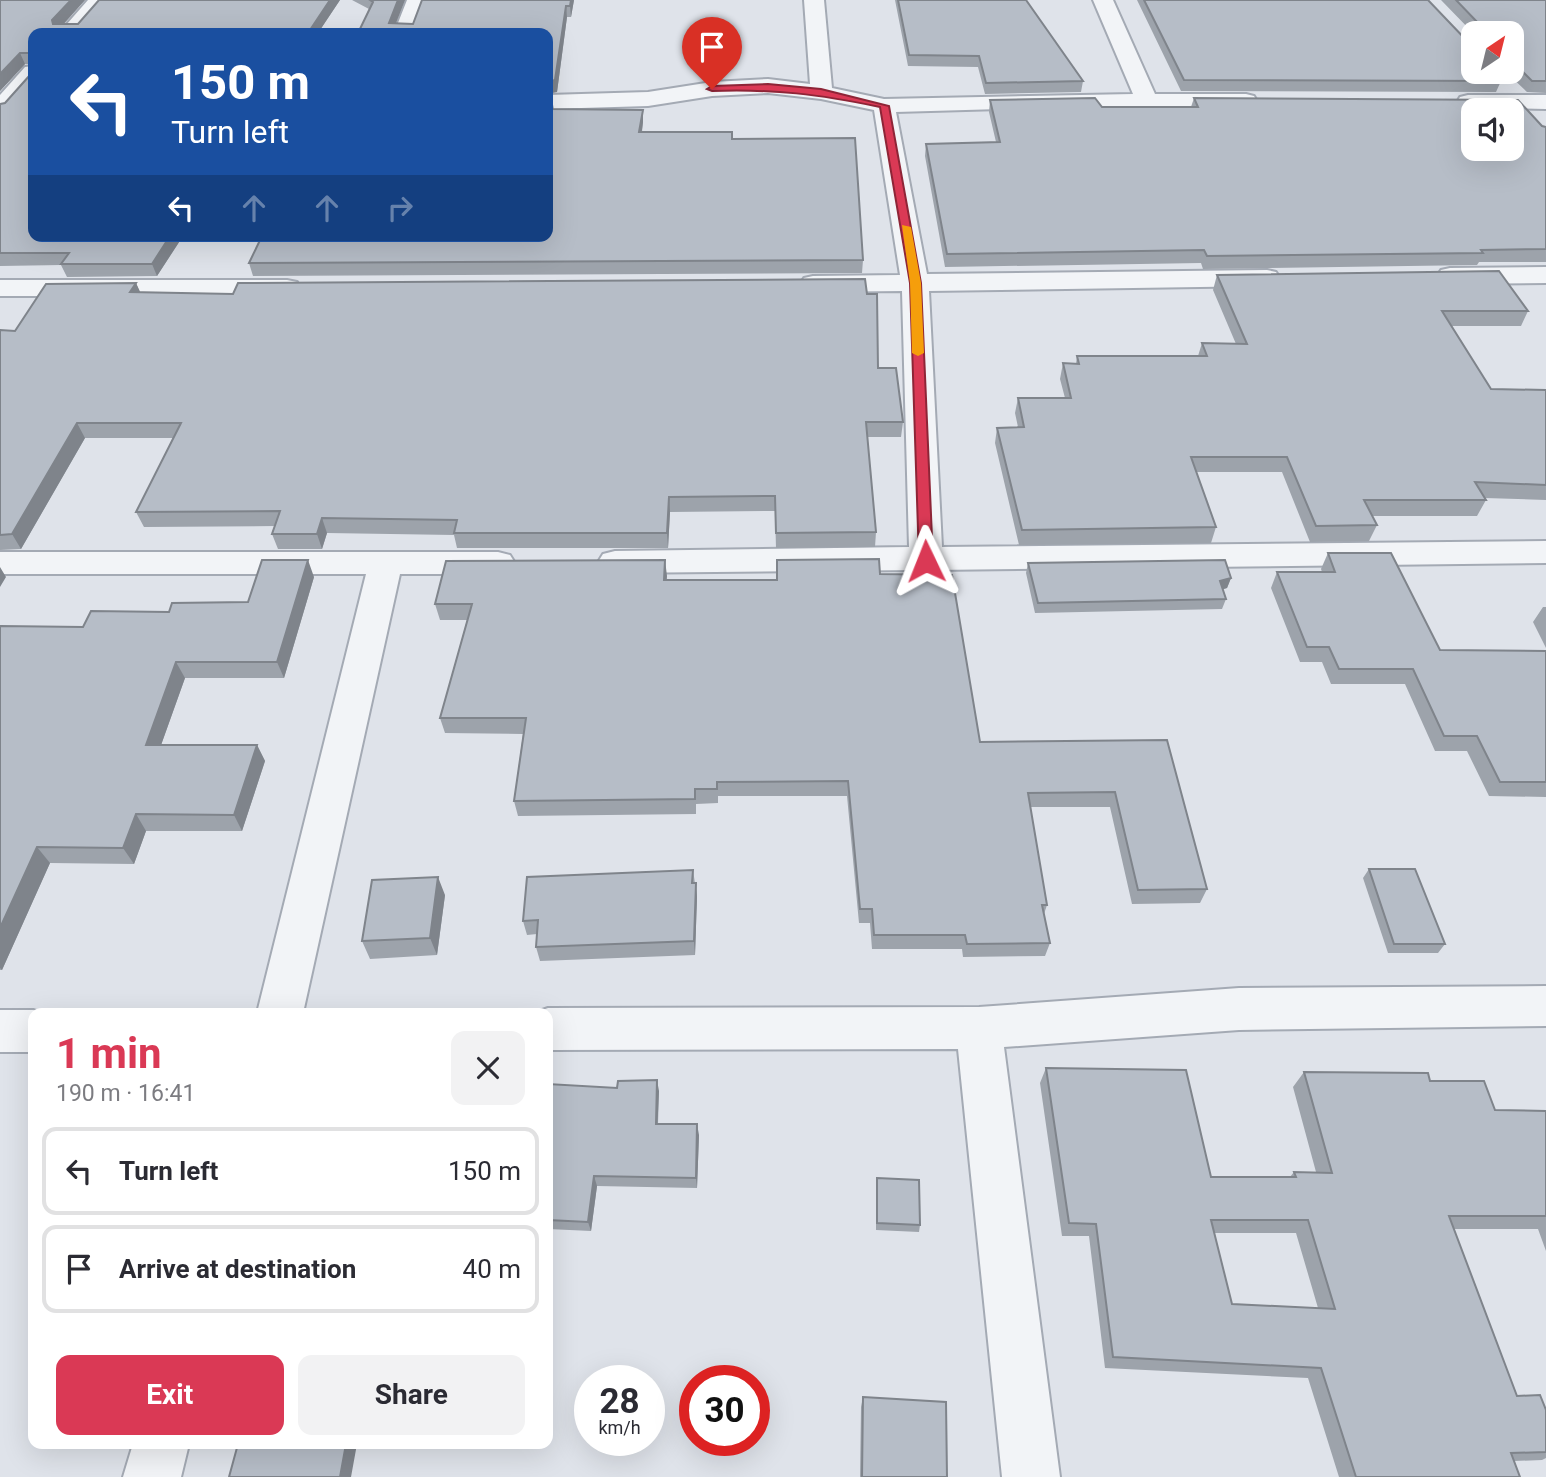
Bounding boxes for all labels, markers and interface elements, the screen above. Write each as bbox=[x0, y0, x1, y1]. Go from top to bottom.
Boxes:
pin bbox=[682, 17, 742, 89]
north arrow bbox=[1461, 21, 1524, 84]
map controls bbox=[1461, 21, 1524, 161]
icon: arrive bbox=[693, 28, 731, 66]
text: 150 m bbox=[171, 54, 310, 111]
icon: left bbox=[56, 56, 147, 147]
button: sound bbox=[1461, 98, 1524, 161]
text: Turn left bbox=[171, 113, 289, 151]
icon: left bbox=[162, 189, 200, 227]
icon: ahead bbox=[235, 189, 273, 227]
icon: ahead bbox=[308, 189, 346, 227]
icon: right bbox=[381, 189, 419, 227]
position arrow bbox=[889, 524, 963, 598]
text: 1 min bbox=[56, 1029, 162, 1078]
button: close bbox=[451, 1031, 525, 1105]
text: 190 m · 16:41 bbox=[56, 1080, 195, 1107]
icon: left bbox=[60, 1152, 98, 1190]
text: Turn left bbox=[119, 1156, 218, 1186]
text: 150 m bbox=[448, 1156, 521, 1186]
icon: arrive bbox=[60, 1250, 98, 1288]
text: Arrive at destination bbox=[119, 1254, 356, 1284]
text: 40 m bbox=[463, 1254, 521, 1284]
button: Exit bbox=[56, 1355, 284, 1435]
button: Share bbox=[298, 1355, 525, 1435]
speed limit sign: 30 bbox=[679, 1365, 770, 1456]
text: 28 bbox=[599, 1381, 640, 1422]
text: km/h bbox=[598, 1417, 641, 1438]

